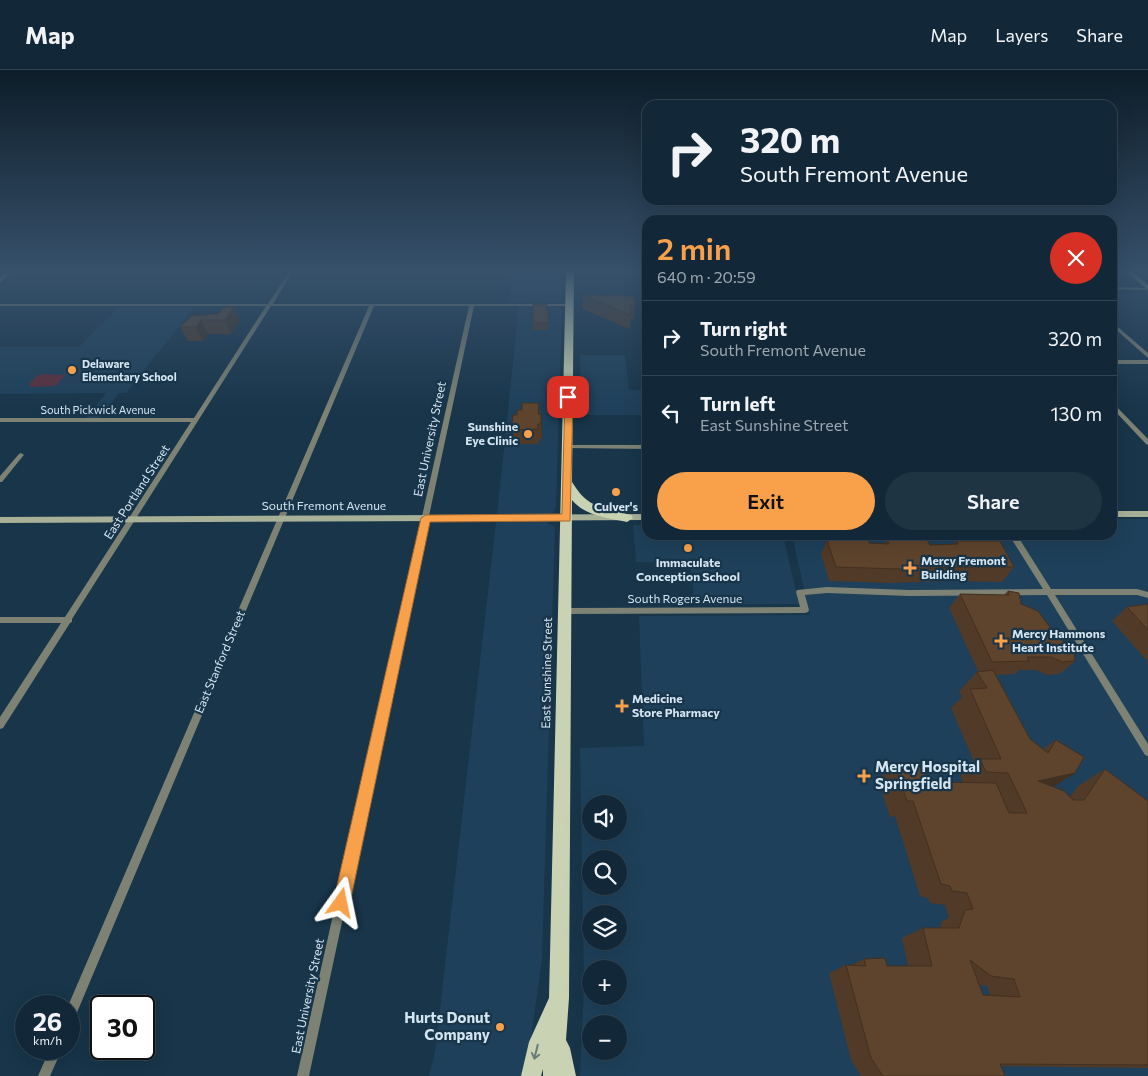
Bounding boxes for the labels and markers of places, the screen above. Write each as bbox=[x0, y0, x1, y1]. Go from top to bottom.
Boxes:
place label: Delaware Elementary School bbox=[82, 357, 177, 383]
marker: Delaware Elementary School bbox=[66, 364, 78, 376]
pin bbox=[547, 376, 589, 418]
place label: Sunshine Eye Clinic bbox=[465, 419, 518, 447]
marker: Sunshine Eye Clinic bbox=[522, 428, 534, 440]
marker: Culver's bbox=[610, 486, 622, 498]
place label: Culver's bbox=[594, 499, 638, 513]
marker: Immaculate Conception School bbox=[682, 542, 694, 554]
place label: Mercy Fremont Building bbox=[921, 553, 1006, 581]
place label: Immaculate Conception School bbox=[636, 555, 740, 583]
marker: Mercy Fremont Building bbox=[903, 561, 917, 575]
place label: Mercy Hammons Heart Institute bbox=[1012, 626, 1106, 654]
marker: Mercy Hammons Heart Institute bbox=[994, 634, 1008, 648]
place label: Medicine Store Pharmacy bbox=[632, 691, 720, 719]
marker: Medicine Store Pharmacy bbox=[616, 700, 628, 712]
place label: Mercy Hospital Springfield bbox=[875, 757, 980, 792]
marker: Mercy Hospital Springfield bbox=[857, 769, 871, 783]
place label: Hurts Donut Company bbox=[404, 1008, 491, 1043]
marker: Hurts Donut Company bbox=[494, 1021, 506, 1033]

